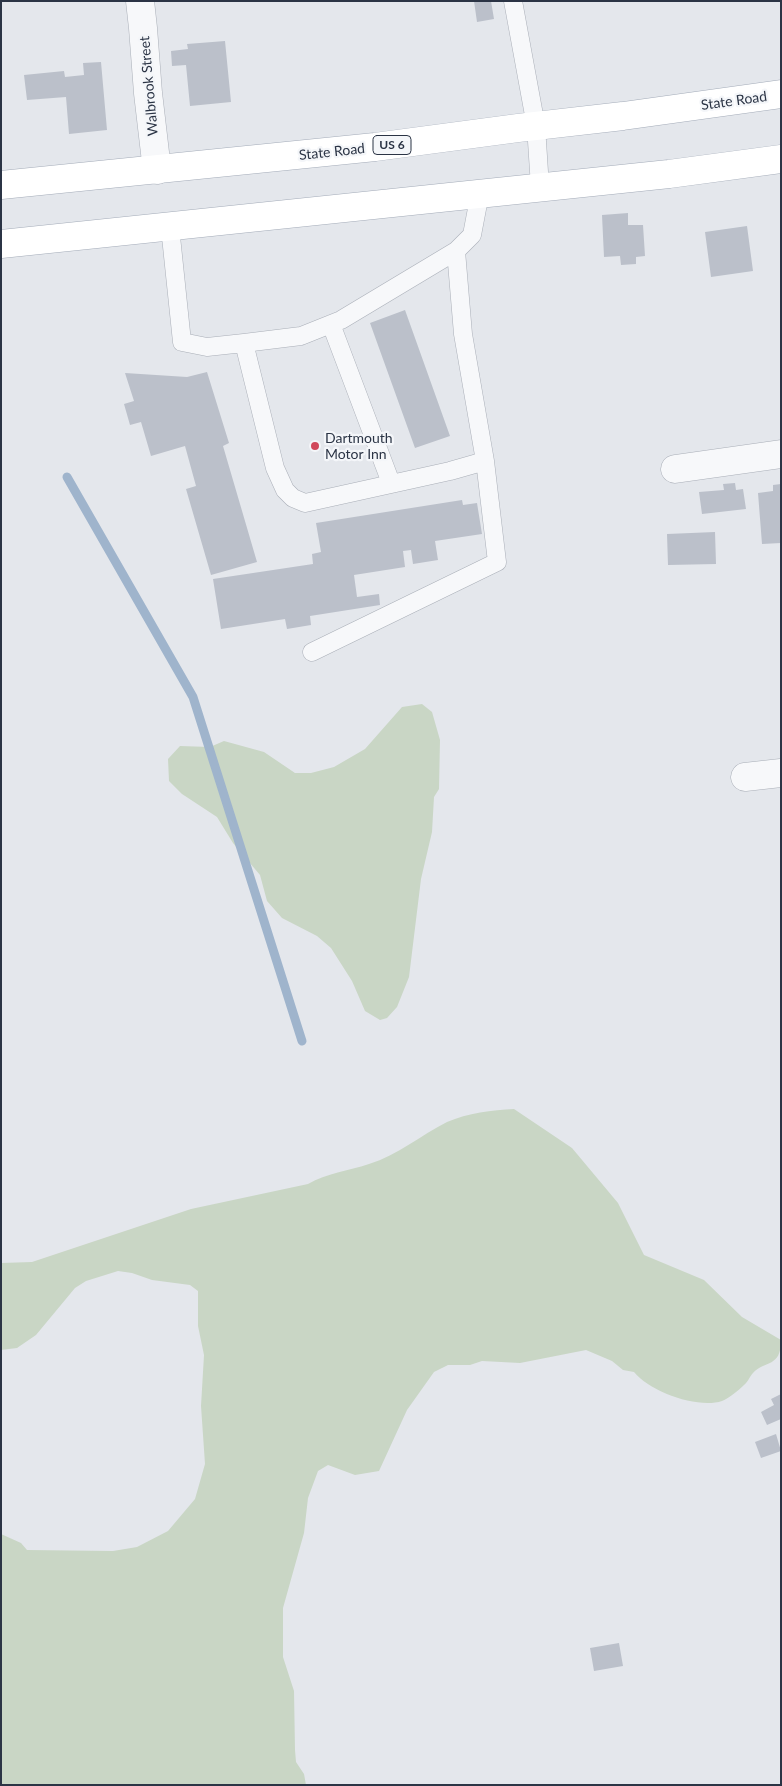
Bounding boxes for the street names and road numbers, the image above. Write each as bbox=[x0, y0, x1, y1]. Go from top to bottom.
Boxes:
street label: Walbrook Street bbox=[136, 35, 162, 137]
street label: State Road bbox=[700, 88, 768, 114]
road number: US 6 bbox=[373, 136, 411, 154]
street label: State Road bbox=[298, 140, 366, 164]

